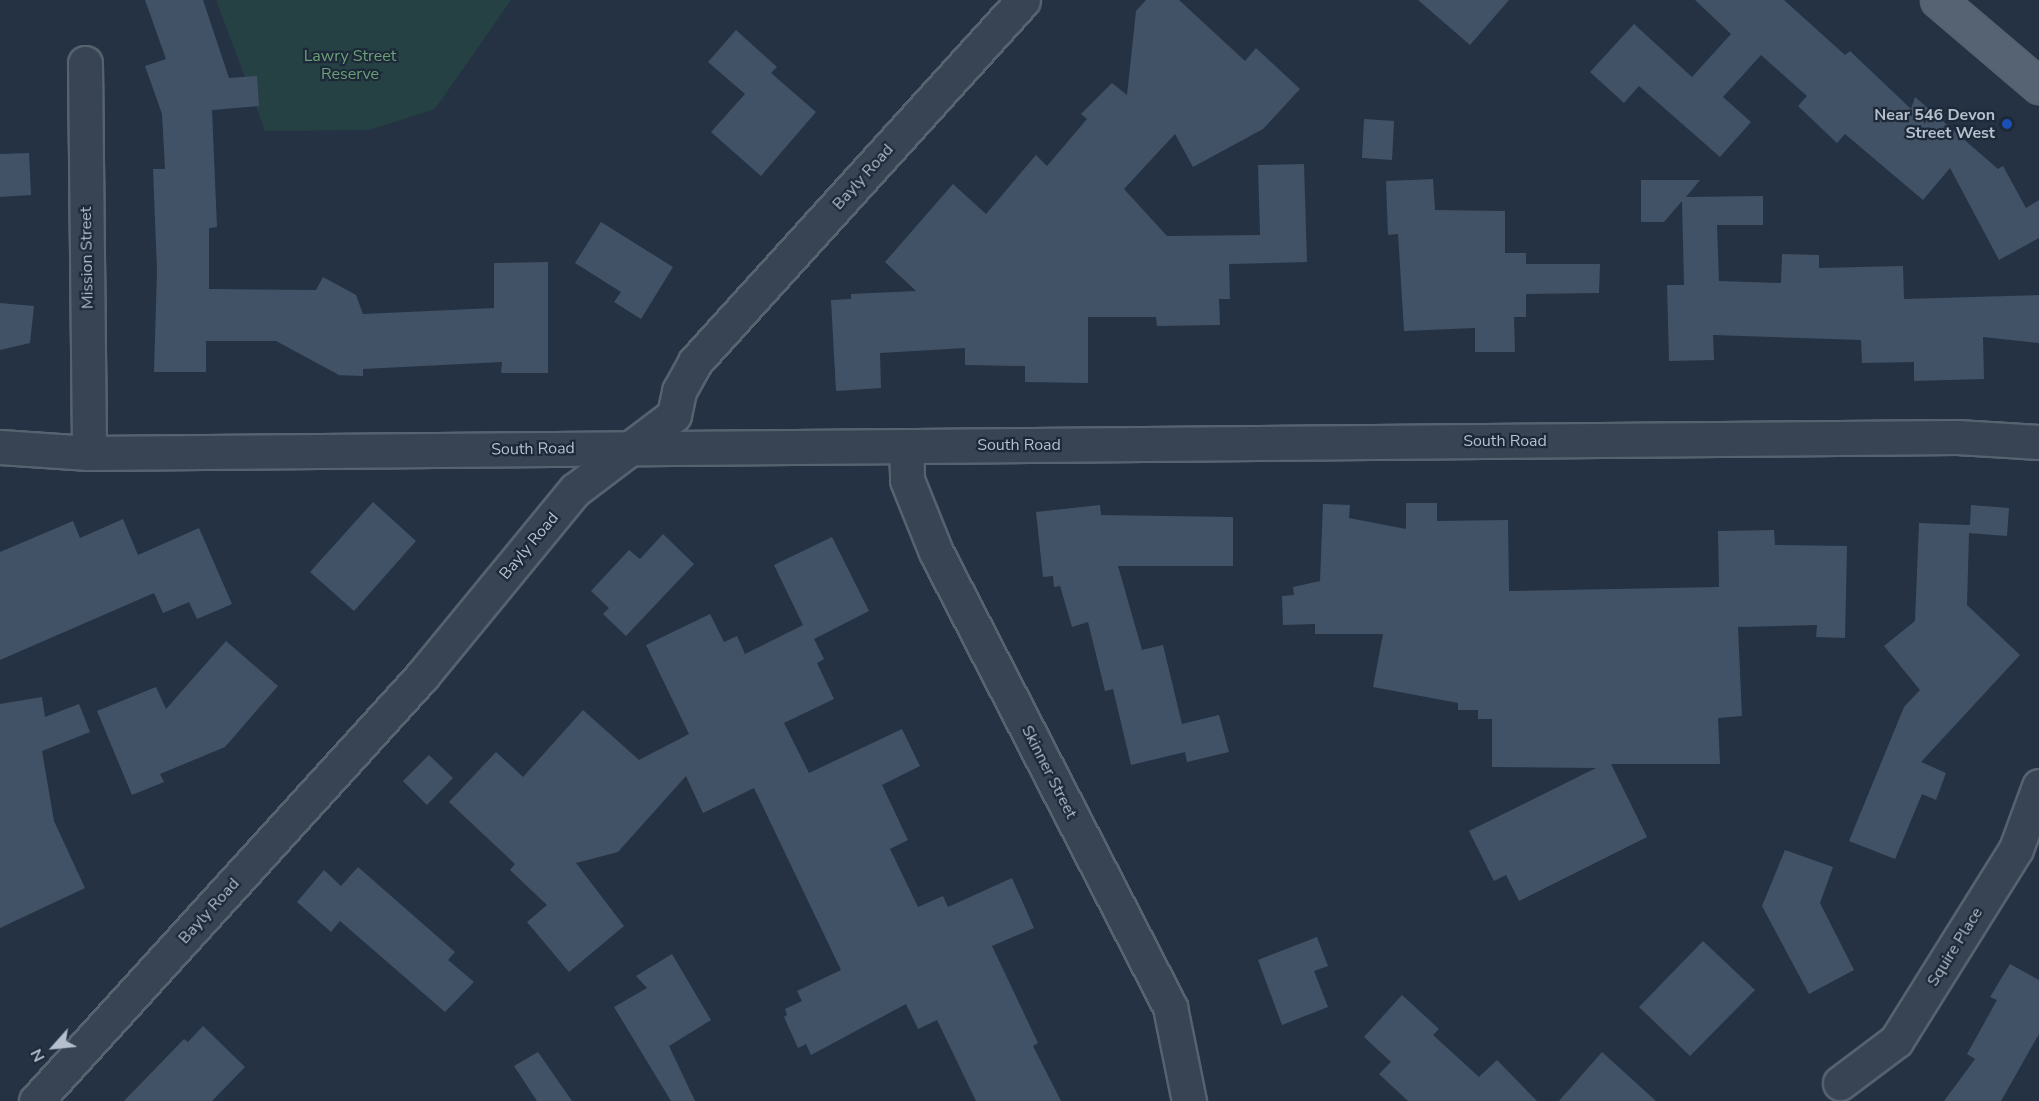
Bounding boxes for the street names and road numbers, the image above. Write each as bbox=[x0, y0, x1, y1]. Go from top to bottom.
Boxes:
street label: Bayly Road bbox=[829, 140, 897, 214]
street label: Mission Street bbox=[77, 207, 97, 309]
street label: South Road bbox=[1463, 431, 1547, 451]
street label: South Road bbox=[977, 435, 1061, 455]
street label: South Road bbox=[491, 439, 575, 459]
street label: Bayly Road bbox=[495, 509, 563, 583]
street label: Skinner Street bbox=[1017, 722, 1081, 822]
street label: Bayly Road bbox=[175, 874, 243, 948]
street label: Squire Place bbox=[1923, 904, 1987, 990]

